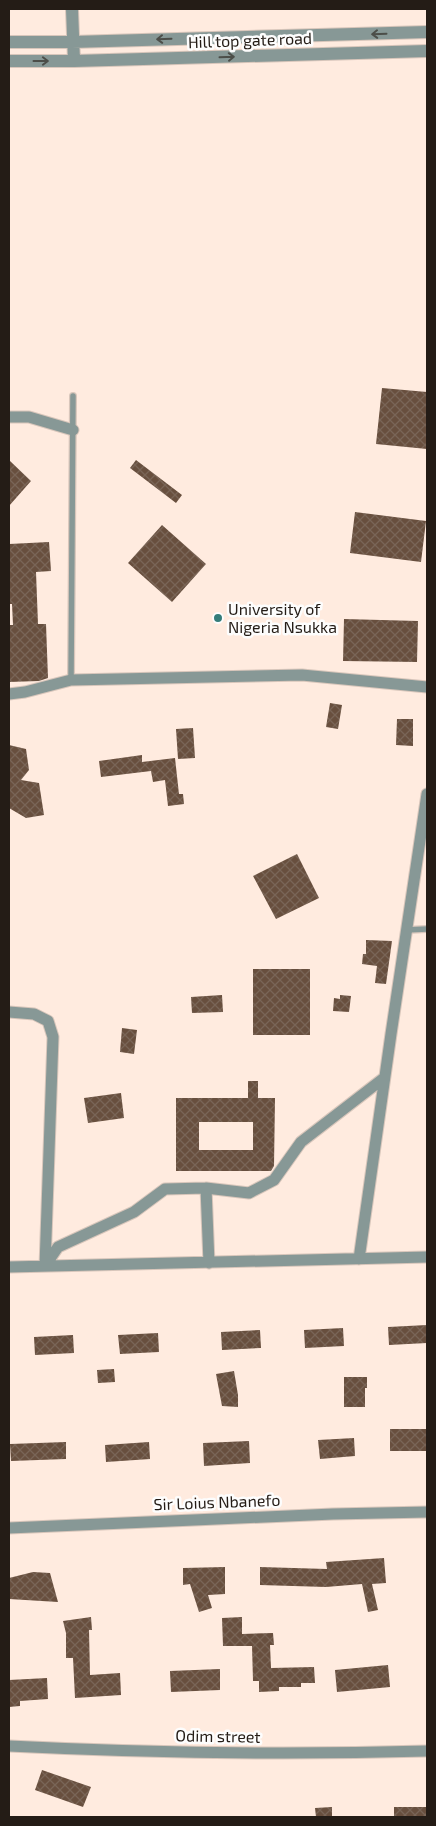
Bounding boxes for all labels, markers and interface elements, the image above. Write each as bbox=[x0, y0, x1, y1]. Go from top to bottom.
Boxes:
street label: Hill top gate road bbox=[188, 28, 312, 51]
one-way arrow bbox=[371, 29, 387, 38]
one-way arrow bbox=[156, 35, 172, 44]
one-way arrow bbox=[219, 52, 235, 62]
one-way arrow bbox=[33, 56, 49, 66]
place label: University of Nigeria Nsukka bbox=[228, 599, 337, 636]
marker: University of Nigeria Nsukka bbox=[212, 612, 224, 624]
street label: Sir Loius Nbanefo bbox=[153, 1490, 281, 1513]
street label: Odim street bbox=[175, 1725, 261, 1746]

